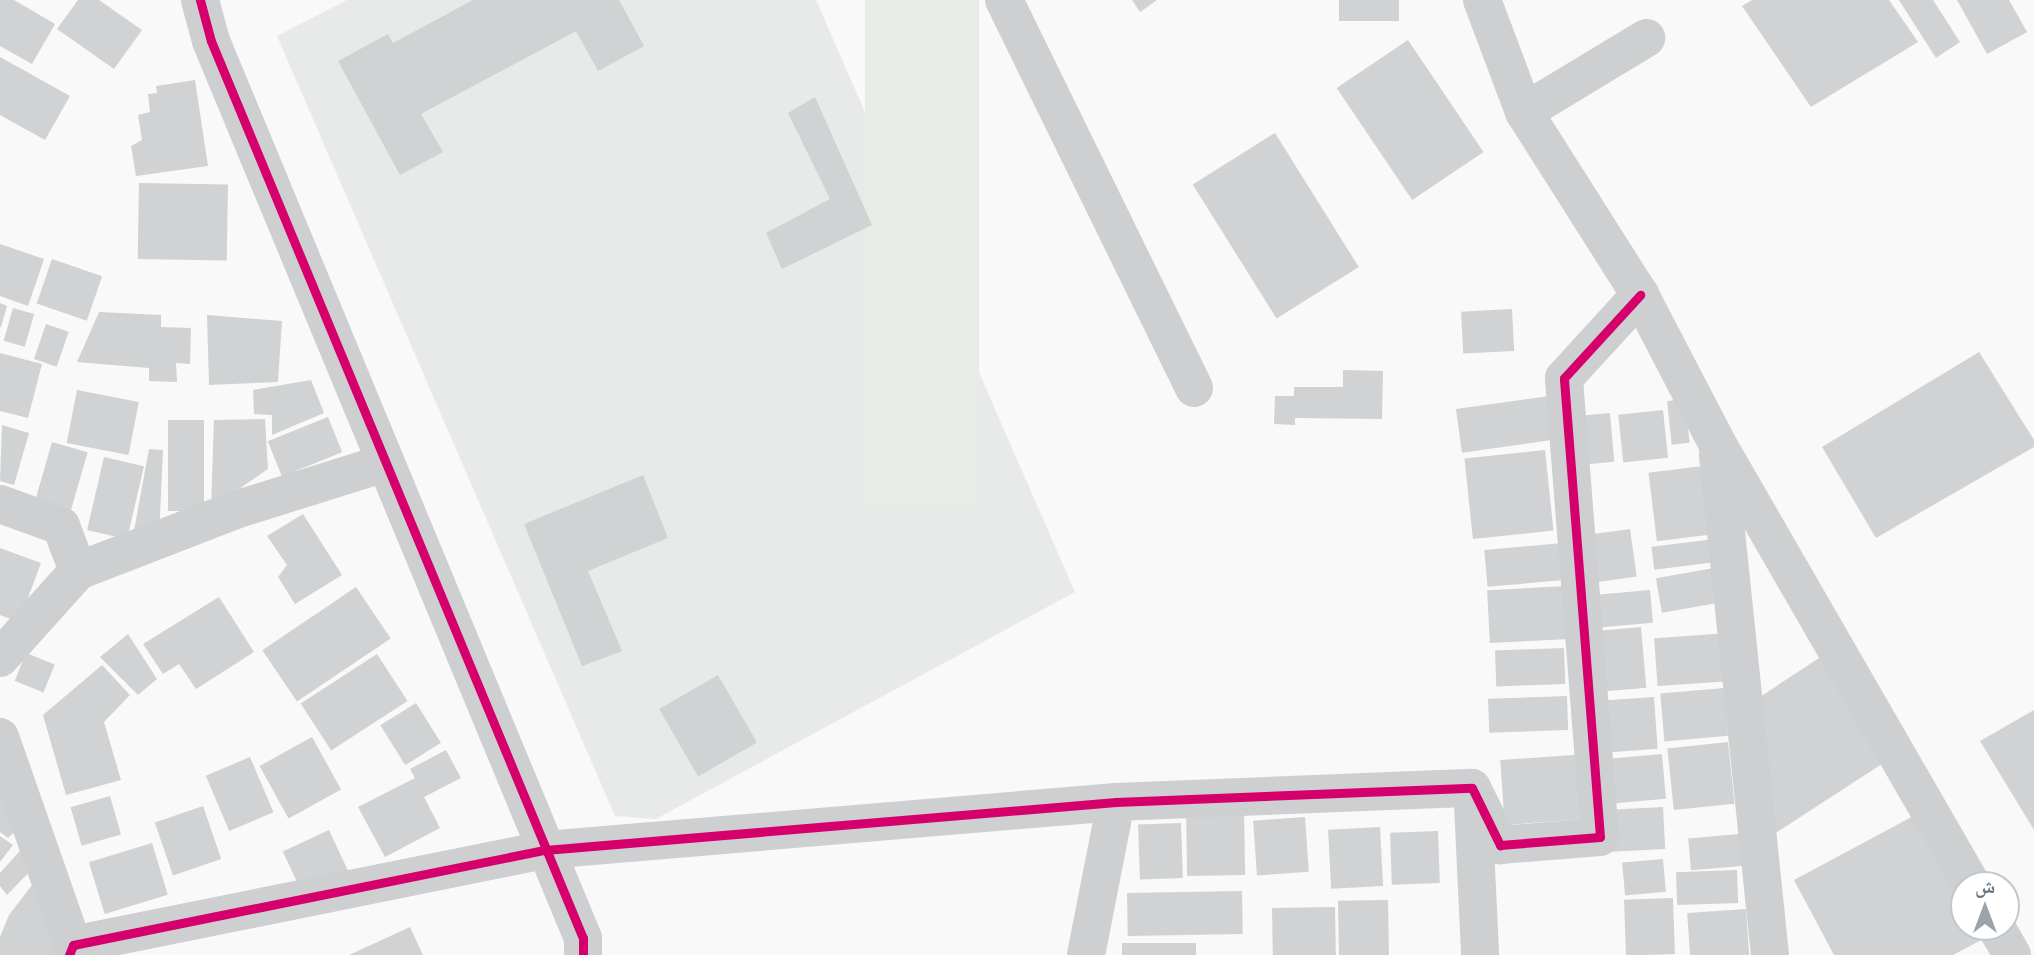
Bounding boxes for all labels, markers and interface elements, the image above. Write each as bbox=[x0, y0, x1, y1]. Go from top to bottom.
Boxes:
north arrow bbox=[1950, 871, 2020, 941]
text: ش bbox=[1975, 875, 1995, 899]

